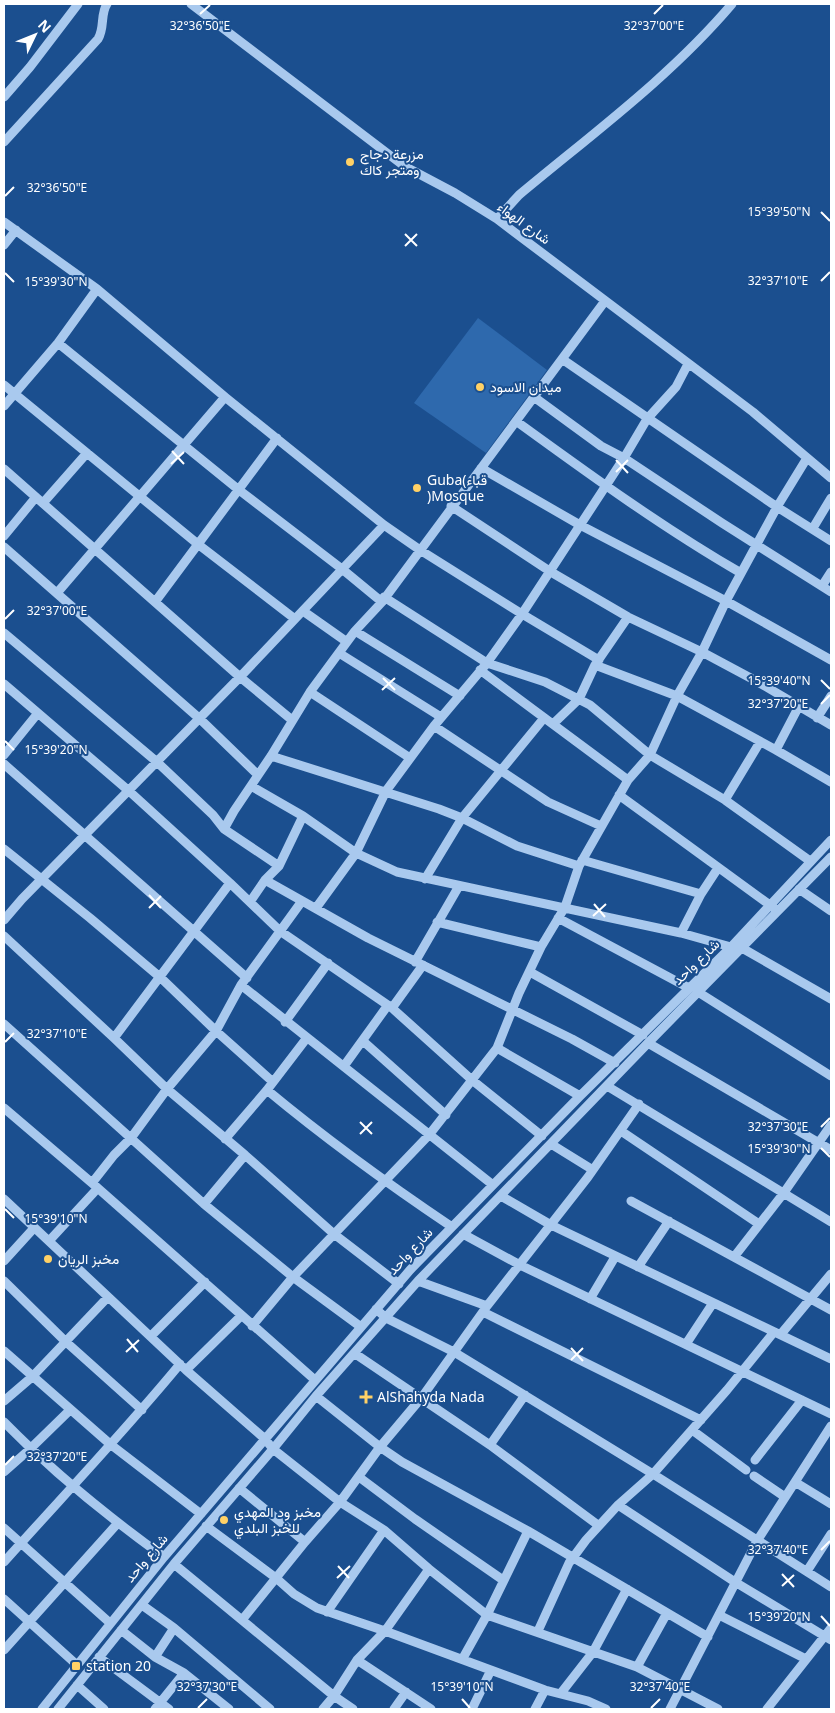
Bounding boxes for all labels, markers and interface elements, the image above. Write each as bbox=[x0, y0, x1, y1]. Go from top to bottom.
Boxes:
north arrow bbox=[10, 10, 60, 60]
text: N bbox=[34, 15, 56, 36]
text: 32°36'50"E bbox=[170, 17, 230, 34]
text: 32°37'00"E bbox=[624, 17, 684, 34]
place label: مزرعة دجاج ومتجر كاك bbox=[360, 144, 424, 179]
marker: مزرعة دجاج ومتجر كاك bbox=[344, 156, 356, 168]
text: 32°36'50"E bbox=[27, 179, 87, 196]
street label: شارع الهواء bbox=[493, 197, 555, 250]
text: 15°39'50"N bbox=[747, 203, 811, 220]
text: 32°37'10"E bbox=[748, 272, 808, 289]
text: 15°39'30"N bbox=[24, 273, 88, 290]
place label: ميدان الاسود bbox=[490, 377, 562, 396]
marker: ميدان الاسود bbox=[474, 381, 486, 393]
place label: Guba(قباء )Mosque bbox=[427, 470, 487, 505]
marker: Guba(قباء )Mosque bbox=[411, 482, 423, 494]
text: 32°37'00"E bbox=[27, 602, 87, 619]
text: 15°39'40"N bbox=[747, 672, 811, 689]
text: 32°37'20"E bbox=[748, 695, 808, 712]
text: 15°39'20"N bbox=[24, 741, 88, 758]
street label: شارع واحد bbox=[668, 935, 725, 990]
text: 32°37'10"E bbox=[27, 1025, 87, 1042]
text: 32°37'30"E bbox=[748, 1118, 808, 1135]
text: 15°39'30"N bbox=[747, 1140, 811, 1157]
text: 15°39'10"N bbox=[24, 1210, 88, 1227]
street label: شارع واحد bbox=[383, 1223, 438, 1280]
place label: مخبز الريان bbox=[58, 1249, 119, 1268]
marker: مخبز الريان bbox=[42, 1253, 54, 1265]
place label: AlShahyda Nada bbox=[377, 1387, 485, 1406]
marker: AlShahyda Nada bbox=[359, 1390, 373, 1404]
text: 32°37'20"E bbox=[27, 1448, 87, 1465]
place label: مخبز ود المهدي للخبز البلدي bbox=[234, 1502, 321, 1540]
marker: مخبز ود المهدي للخبز البلدي bbox=[218, 1514, 230, 1526]
street label: شارع واحد bbox=[120, 1529, 173, 1587]
text: 32°37'40"E bbox=[748, 1541, 808, 1558]
text: 15°39'20"N bbox=[747, 1608, 811, 1625]
place label: station 20 bbox=[86, 1656, 151, 1675]
marker: station 20 bbox=[70, 1660, 82, 1672]
text: 32°37'30"E bbox=[177, 1678, 237, 1695]
text: 15°39'10"N bbox=[430, 1678, 494, 1695]
text: 32°37'40"E bbox=[630, 1678, 690, 1695]

